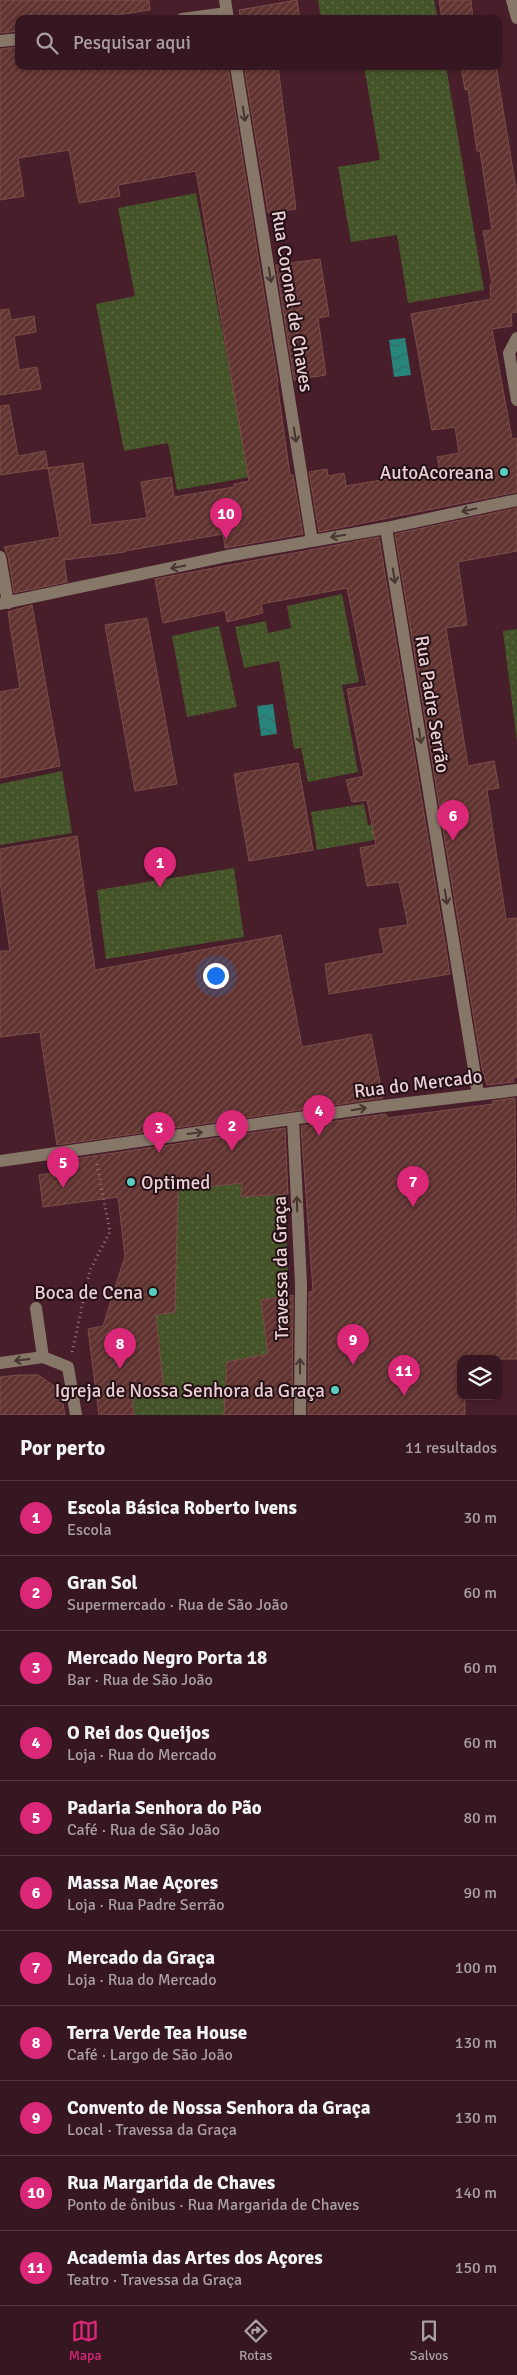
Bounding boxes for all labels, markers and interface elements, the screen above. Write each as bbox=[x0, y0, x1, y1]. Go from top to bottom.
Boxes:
search box bbox=[15, 15, 502, 70]
icon: search bbox=[33, 29, 61, 57]
text: Pesquisar aqui bbox=[73, 31, 191, 55]
one-way arrow bbox=[239, 106, 249, 122]
street label: Rua Coronel de Chaves bbox=[266, 209, 318, 394]
one-way arrow bbox=[265, 266, 275, 282]
one-way arrow bbox=[291, 427, 301, 443]
place label: AutoAcoreana bbox=[380, 461, 494, 485]
marker: AutoAcoreana bbox=[498, 466, 510, 478]
pin: 10 bbox=[210, 498, 242, 539]
one-way arrow bbox=[462, 506, 478, 515]
one-way arrow bbox=[330, 532, 346, 542]
one-way arrow bbox=[170, 563, 186, 572]
one-way arrow bbox=[389, 568, 399, 584]
street label: Rua Padre Serrão bbox=[409, 634, 455, 775]
one-way arrow bbox=[415, 728, 425, 744]
pin: 6 bbox=[437, 800, 469, 841]
pin: 1 bbox=[144, 847, 176, 888]
one-way arrow bbox=[441, 889, 451, 905]
your location bbox=[203, 963, 229, 989]
street label: Rua do Mercado bbox=[353, 1064, 484, 1104]
pin: 4 bbox=[303, 1095, 335, 1136]
one-way arrow bbox=[351, 1104, 367, 1114]
pin: 2 bbox=[216, 1110, 248, 1151]
pin: 3 bbox=[143, 1112, 175, 1153]
one-way arrow bbox=[187, 1128, 203, 1138]
pin: 5 bbox=[47, 1147, 79, 1188]
pin: 7 bbox=[397, 1166, 429, 1207]
place label: Optimed bbox=[141, 1171, 210, 1195]
marker: Optimed bbox=[125, 1176, 137, 1188]
street label: Travessa da Graça bbox=[268, 1196, 294, 1340]
one-way arrow bbox=[293, 1196, 302, 1212]
place label: Boca de Cena bbox=[34, 1281, 143, 1305]
marker: Boca de Cena bbox=[147, 1286, 159, 1298]
pin: 9 bbox=[337, 1324, 369, 1365]
pin: 8 bbox=[104, 1328, 136, 1369]
one-way arrow bbox=[14, 1355, 30, 1365]
pin: 11 bbox=[388, 1355, 420, 1396]
map controls bbox=[457, 1355, 502, 1400]
button: layers bbox=[457, 1355, 502, 1400]
one-way arrow bbox=[295, 1359, 305, 1375]
place label: Igreja de Nossa Senhora da Graça bbox=[55, 1379, 325, 1403]
marker: Igreja de Nossa Senhora da Graça bbox=[329, 1384, 341, 1396]
text: Por perto bbox=[20, 1435, 105, 1461]
text: 11 resultados bbox=[405, 1438, 497, 1458]
text: Escola Básica Roberto Ivens bbox=[67, 1496, 297, 1520]
text: 1 bbox=[32, 1508, 40, 1528]
text: 30 m bbox=[463, 1508, 497, 1528]
text: Escola bbox=[67, 1520, 112, 1540]
text: Gran Sol bbox=[67, 1571, 138, 1595]
text: 2 bbox=[32, 1583, 40, 1603]
text: 60 m bbox=[463, 1583, 497, 1603]
text: Supermercado · Rua de São João bbox=[67, 1595, 288, 1615]
text: Mercado Negro Porta 18 bbox=[67, 1646, 267, 1670]
text: 3 bbox=[32, 1658, 40, 1678]
text: 60 m bbox=[463, 1658, 497, 1678]
text: Bar · Rua de São João bbox=[67, 1670, 213, 1690]
text: O Rei dos Queijos bbox=[67, 1721, 210, 1745]
text: 4 bbox=[32, 1733, 40, 1753]
text: 60 m bbox=[463, 1733, 497, 1753]
text: Loja · Rua do Mercado bbox=[67, 1745, 217, 1765]
text: Padaria Senhora do Pão bbox=[67, 1796, 262, 1820]
text: 5 bbox=[32, 1808, 40, 1828]
text: 80 m bbox=[463, 1808, 497, 1828]
text: Café · Rua de São João bbox=[67, 1820, 220, 1840]
text: Massa Mae Açores bbox=[67, 1871, 218, 1895]
text: 6 bbox=[32, 1883, 40, 1903]
text: 90 m bbox=[463, 1883, 497, 1903]
text: Loja · Rua Padre Serrão bbox=[67, 1895, 225, 1915]
text: Mercado da Graça bbox=[67, 1946, 215, 1970]
text: 7 bbox=[32, 1958, 40, 1978]
text: 100 m bbox=[455, 1958, 497, 1978]
text: Loja · Rua do Mercado bbox=[67, 1970, 217, 1990]
text: Terra Verde Tea House bbox=[67, 2021, 247, 2045]
text: 8 bbox=[32, 2033, 40, 2053]
text: 130 m bbox=[455, 2033, 497, 2053]
text: Café · Largo de São João bbox=[67, 2045, 233, 2065]
text: Convento de Nossa Senhora da Graça bbox=[67, 2096, 370, 2120]
text: 9 bbox=[32, 2108, 40, 2128]
text: 130 m bbox=[455, 2108, 497, 2128]
text: Local · Travessa da Graça bbox=[67, 2120, 237, 2140]
text: Rua Margarida de Chaves bbox=[67, 2171, 275, 2195]
text: 10 bbox=[27, 2183, 45, 2203]
text: 140 m bbox=[455, 2183, 497, 2203]
text: Ponto de ônibus · Rua Margarida de Chaves bbox=[67, 2195, 359, 2215]
text: Academia das Artes dos Açores bbox=[67, 2246, 323, 2270]
text: 11 bbox=[27, 2258, 45, 2278]
text: 150 m bbox=[455, 2258, 497, 2278]
text: Teatro · Travessa da Graça bbox=[67, 2270, 242, 2290]
tab: Mapa bbox=[69, 2317, 102, 2364]
tab: Rotas bbox=[239, 2317, 272, 2364]
tab: Salvos bbox=[410, 2317, 448, 2364]

